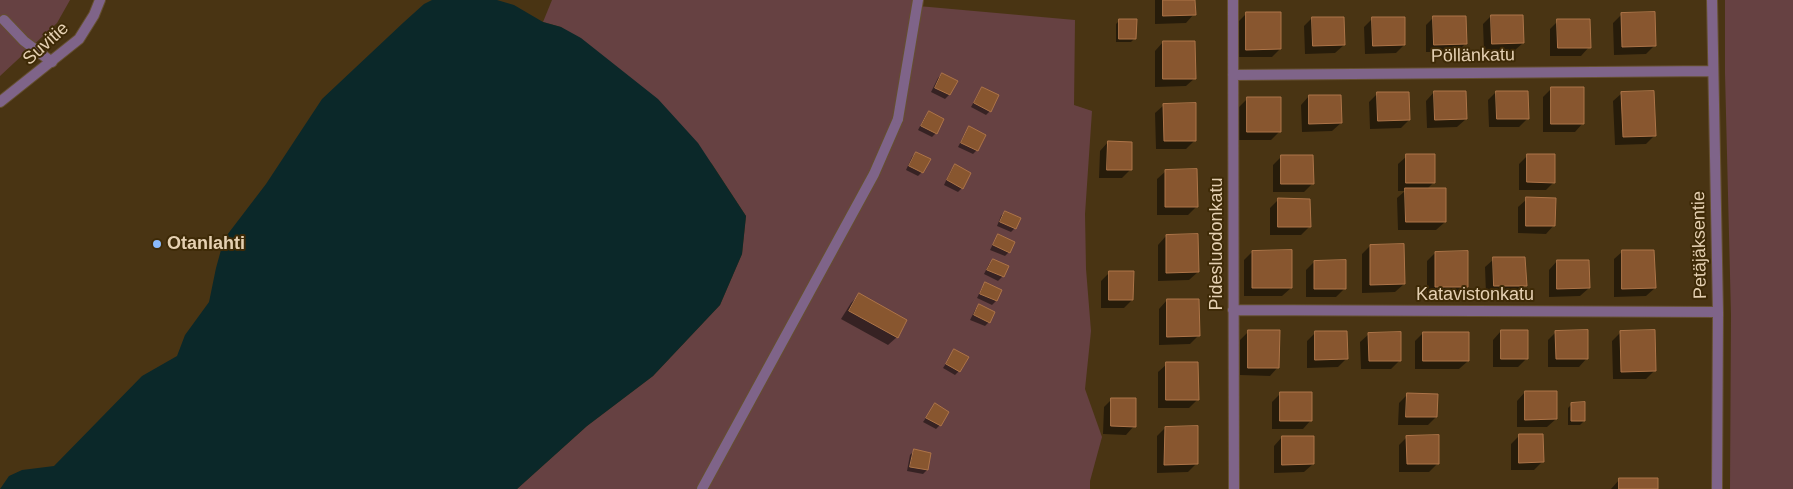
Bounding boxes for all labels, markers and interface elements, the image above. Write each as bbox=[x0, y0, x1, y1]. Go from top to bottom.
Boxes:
street label: Suvitie bbox=[19, 18, 73, 70]
street label: Pöllänkatu bbox=[1431, 44, 1515, 68]
street label: Pidesluodonkatu bbox=[1206, 177, 1228, 311]
street label: Petäjäksentie bbox=[1688, 191, 1712, 299]
place label: Otanlahti bbox=[167, 233, 245, 255]
marker: Otanlahti bbox=[151, 238, 163, 250]
street label: Katavistonkatu bbox=[1416, 284, 1534, 306]

